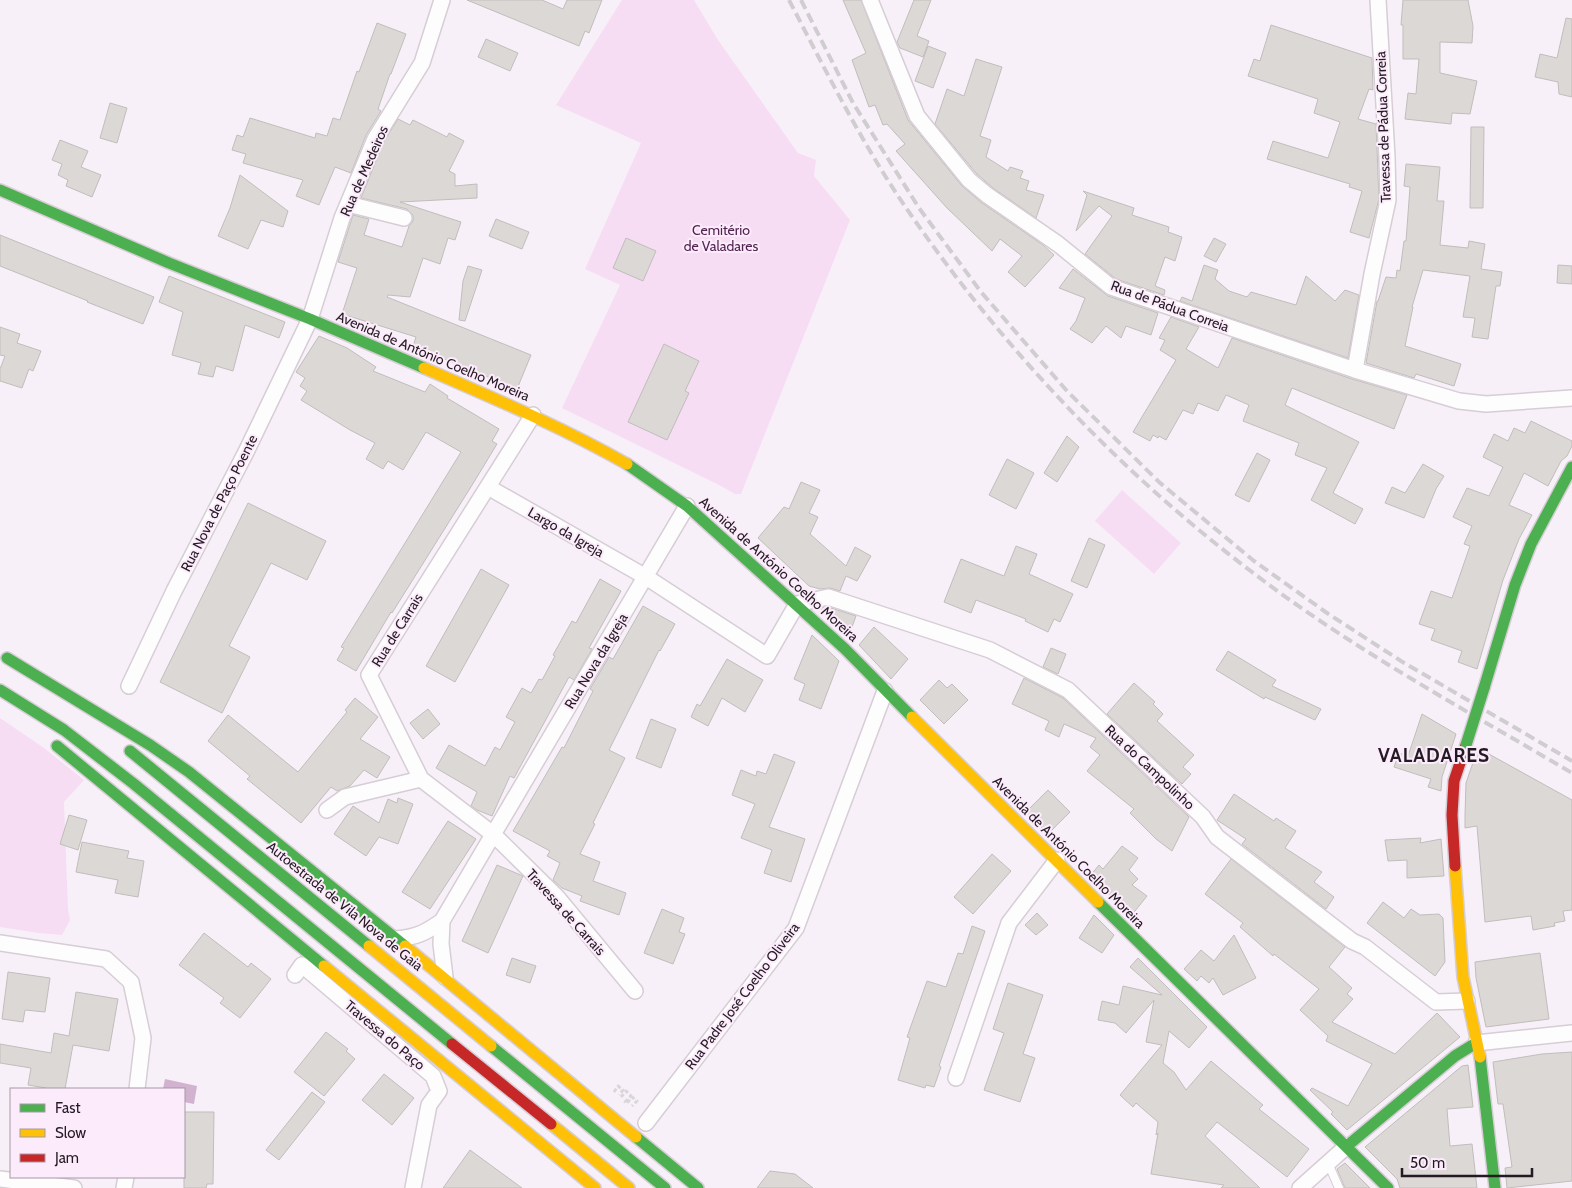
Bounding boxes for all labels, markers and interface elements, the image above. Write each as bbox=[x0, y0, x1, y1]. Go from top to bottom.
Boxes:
street label: Travessa de Pádua Correia bbox=[1371, 51, 1395, 203]
street label: Rua de Medeiros bbox=[336, 123, 392, 219]
park label: Cemitério de Valadares bbox=[684, 221, 758, 255]
street label: Rua de Pádua Correia bbox=[1108, 276, 1232, 336]
street label: Avenida de António Coelho Moreira bbox=[334, 307, 533, 405]
street label: Rua Nova de Paço Poente bbox=[177, 431, 261, 575]
street label: Avenida de António Coelho Moreira bbox=[696, 493, 863, 646]
street label: Largo da Igreja bbox=[525, 503, 608, 561]
street label: Rua de Carrais bbox=[367, 590, 427, 670]
street label: Rua Nova da Igreja bbox=[560, 610, 632, 712]
street label: Rua do Campolinho bbox=[1101, 721, 1199, 814]
district label: VALADARES bbox=[1378, 744, 1490, 767]
street label: Avenida de António Coelho Moreira bbox=[989, 772, 1149, 932]
street label: Autoestrada de Vila Nova de Gaia bbox=[263, 837, 427, 975]
street label: Travessa de Carrais bbox=[522, 865, 610, 959]
street label: Rua Padre José Coelho Oliveira bbox=[681, 919, 803, 1073]
street label: Travessa do Paço bbox=[341, 996, 429, 1074]
legend bbox=[10, 1088, 185, 1178]
text: Fast bbox=[55, 1099, 80, 1117]
text: Slow bbox=[55, 1124, 86, 1142]
scale bar bbox=[1402, 1146, 1532, 1178]
text: Jam bbox=[54, 1149, 79, 1167]
text: 50 m bbox=[1410, 1154, 1445, 1172]

